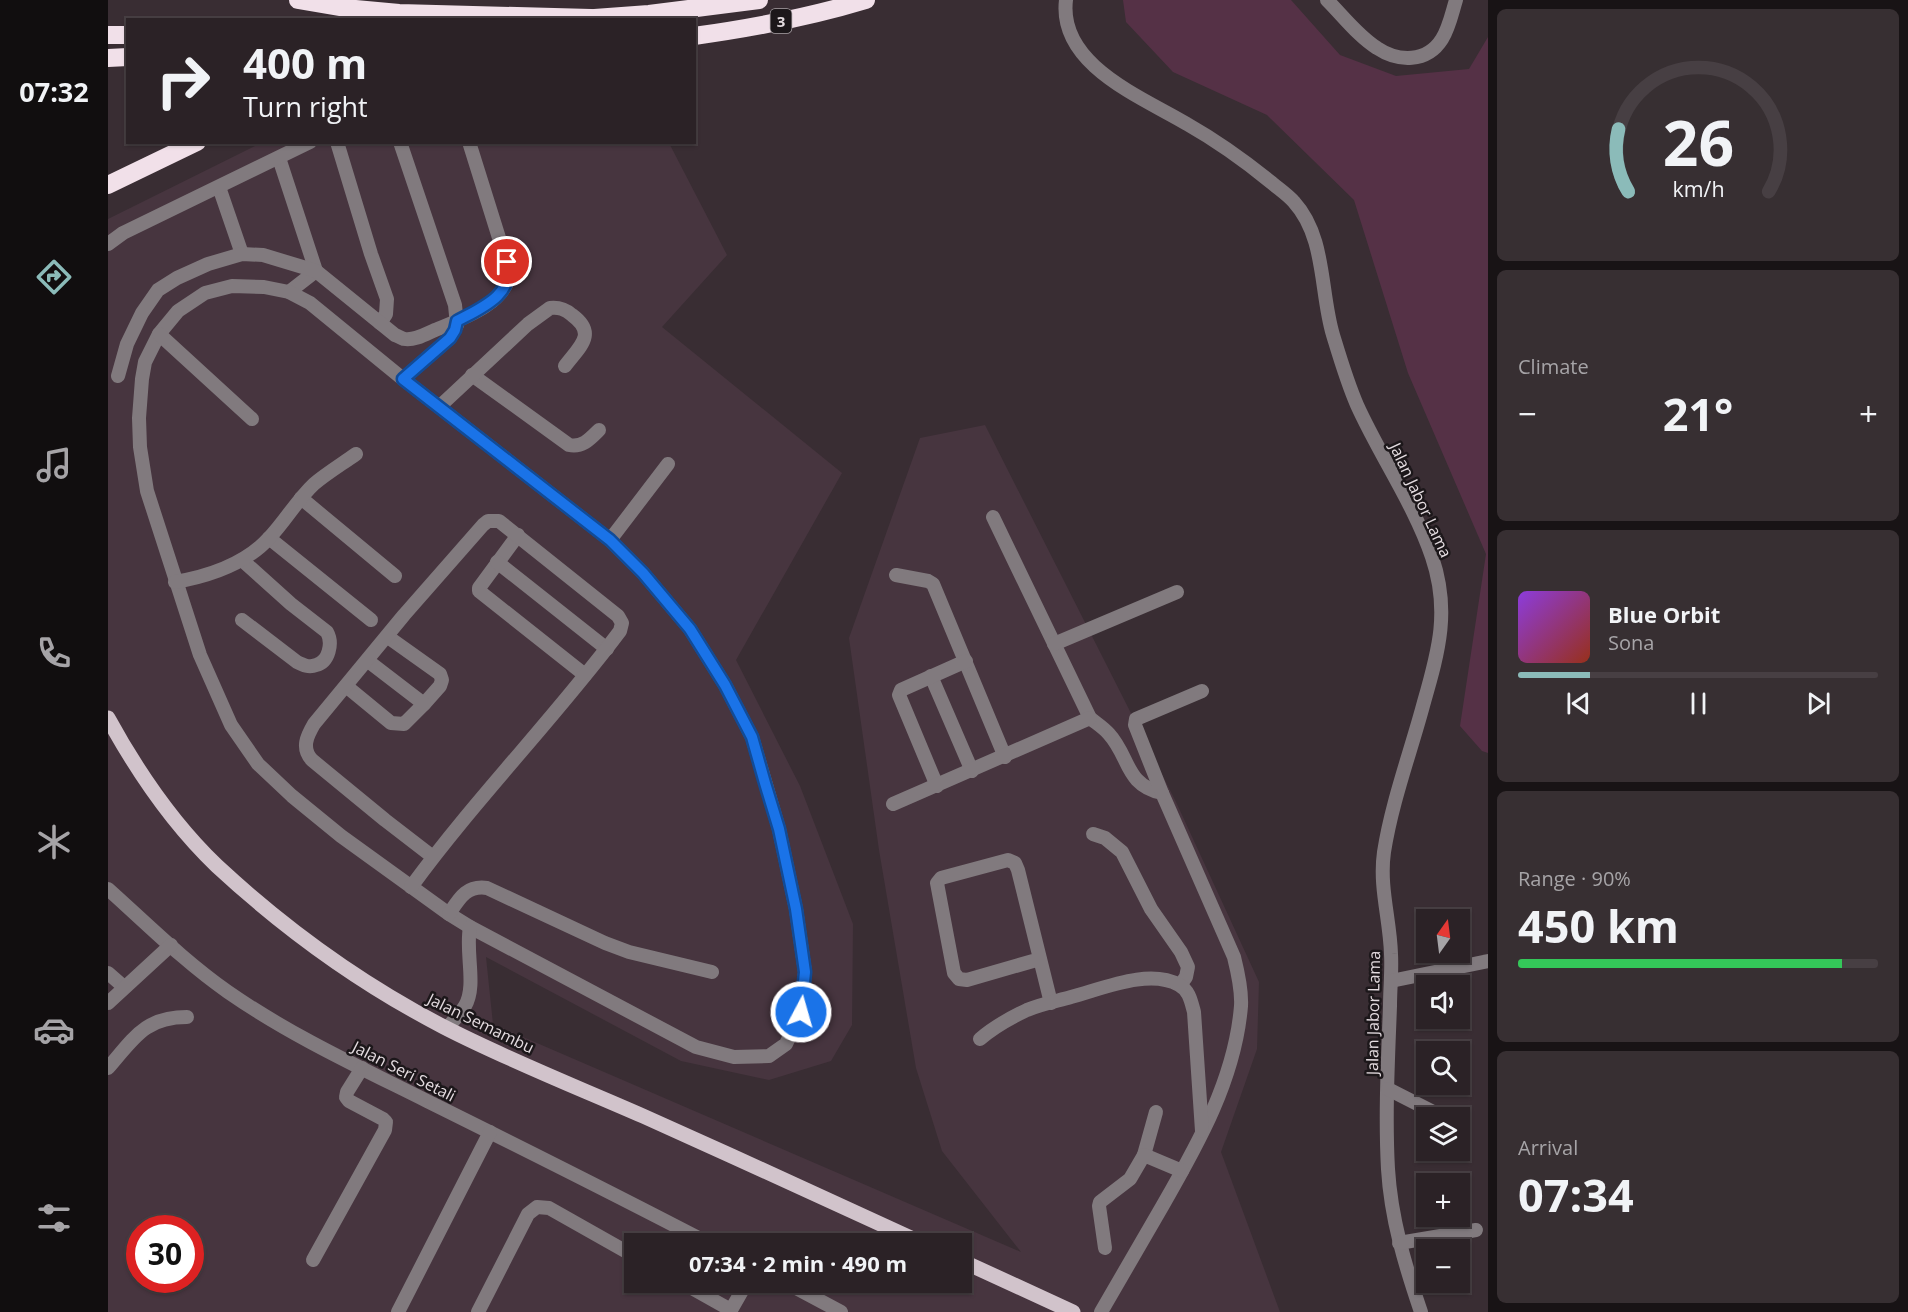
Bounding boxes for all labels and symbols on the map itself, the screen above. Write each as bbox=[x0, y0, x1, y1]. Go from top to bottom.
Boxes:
road number: 3 bbox=[770, 9, 792, 33]
pin bbox=[481, 236, 532, 287]
street label: Jalan Jabor Lama bbox=[1384, 437, 1457, 561]
north arrow bbox=[1416, 909, 1470, 963]
street label: Jalan Jabor Lama bbox=[1361, 951, 1385, 1077]
position arrow bbox=[769, 980, 833, 1044]
street label: Jalan Semambu bbox=[422, 987, 538, 1058]
street label: Jalan Seri Setali bbox=[347, 1035, 459, 1106]
speed limit sign: 30 bbox=[126, 1215, 204, 1293]

